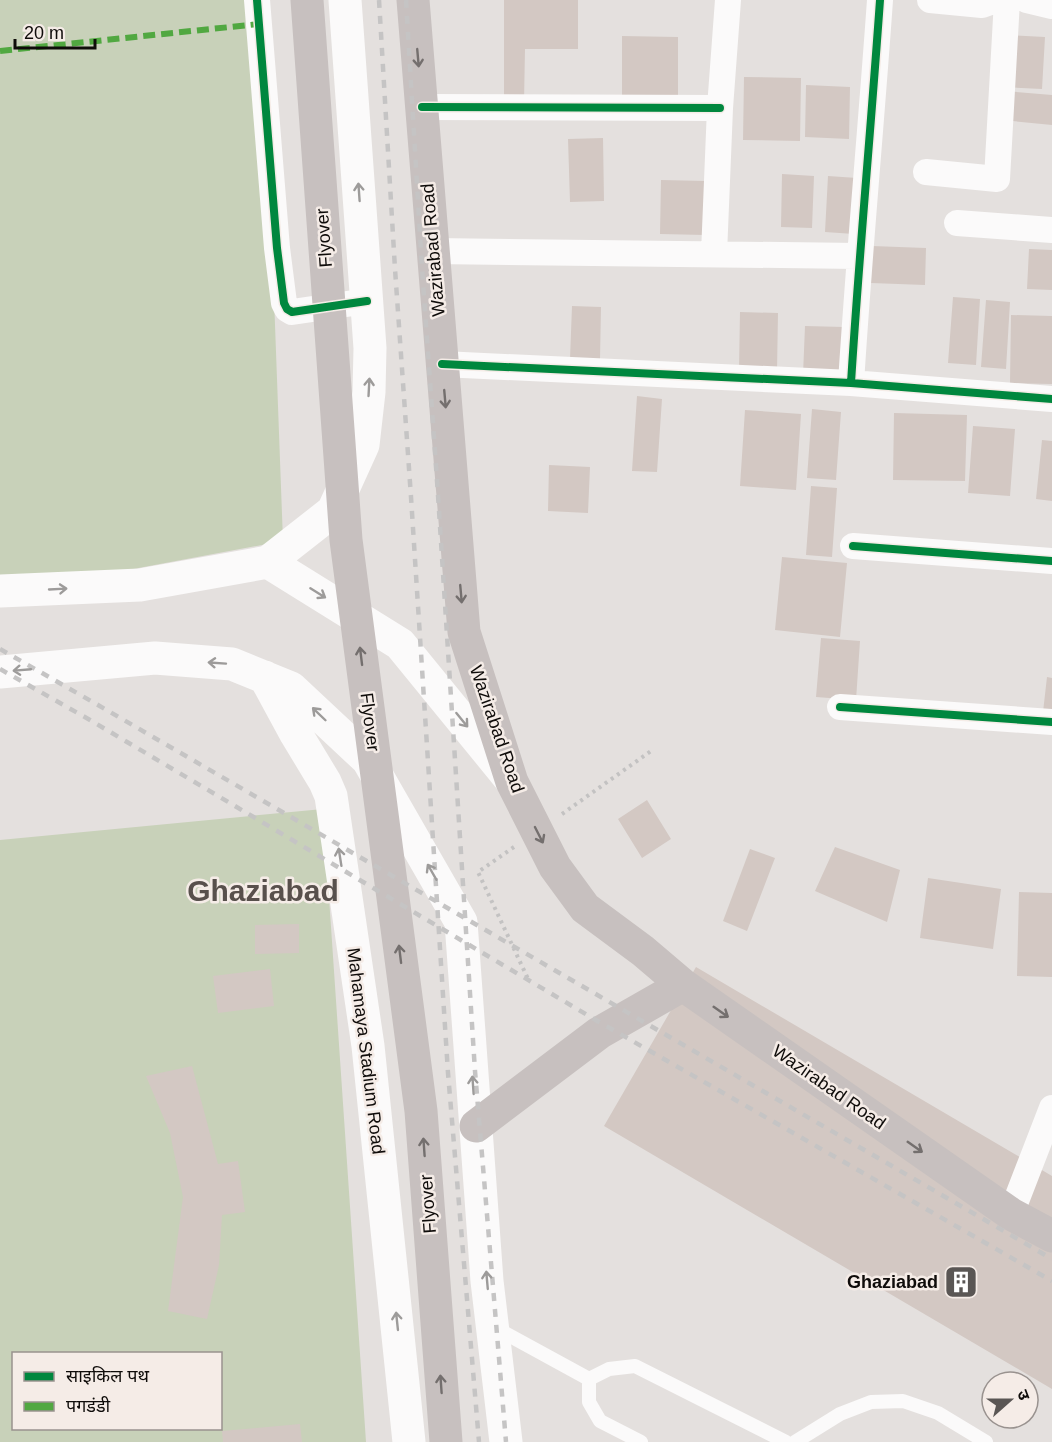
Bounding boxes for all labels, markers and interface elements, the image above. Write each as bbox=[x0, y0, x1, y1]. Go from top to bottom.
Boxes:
scale bar bbox=[15, 12, 94, 50]
text: 20 m bbox=[24, 23, 64, 43]
one-way arrow bbox=[413, 48, 424, 68]
one-way arrow bbox=[353, 183, 364, 203]
street label: Wazirabad Road bbox=[417, 183, 449, 317]
street label: Flyover bbox=[312, 208, 336, 268]
one-way arrow bbox=[363, 377, 374, 397]
one-way arrow bbox=[440, 389, 451, 409]
one-way arrow bbox=[48, 583, 68, 594]
one-way arrow bbox=[456, 583, 467, 603]
one-way arrow bbox=[309, 587, 326, 599]
one-way arrow bbox=[356, 647, 367, 667]
one-way arrow bbox=[207, 657, 227, 668]
street label: Wazirabad Road bbox=[466, 663, 528, 795]
one-way arrow bbox=[13, 665, 33, 676]
street label: Flyover bbox=[356, 691, 384, 753]
one-way arrow bbox=[312, 707, 327, 722]
one-way arrow bbox=[455, 712, 468, 728]
one-way arrow bbox=[533, 825, 545, 843]
one-way arrow bbox=[334, 847, 345, 867]
one-way arrow bbox=[425, 863, 437, 880]
district label: Ghaziabad bbox=[187, 874, 339, 907]
one-way arrow bbox=[395, 944, 406, 964]
street label: Mahamaya Stadium Road bbox=[343, 947, 389, 1155]
one-way arrow bbox=[712, 1006, 728, 1018]
street label: Wazirabad Road bbox=[769, 1041, 889, 1133]
one-way arrow bbox=[467, 1076, 478, 1096]
one-way arrow bbox=[418, 1138, 429, 1158]
one-way arrow bbox=[907, 1141, 923, 1153]
street label: Flyover bbox=[416, 1174, 440, 1234]
building icon: Ghaziabad bbox=[943, 1264, 979, 1300]
one-way arrow bbox=[481, 1270, 492, 1290]
place label: Ghaziabad bbox=[847, 1272, 938, 1292]
one-way arrow bbox=[391, 1312, 402, 1332]
legend bbox=[12, 1352, 222, 1430]
text: साइकिल पथ bbox=[66, 1366, 150, 1386]
north arrow bbox=[980, 1370, 1040, 1430]
one-way arrow bbox=[436, 1374, 447, 1394]
text: उ bbox=[1014, 1387, 1033, 1403]
text: पगडंडी bbox=[66, 1396, 111, 1416]

